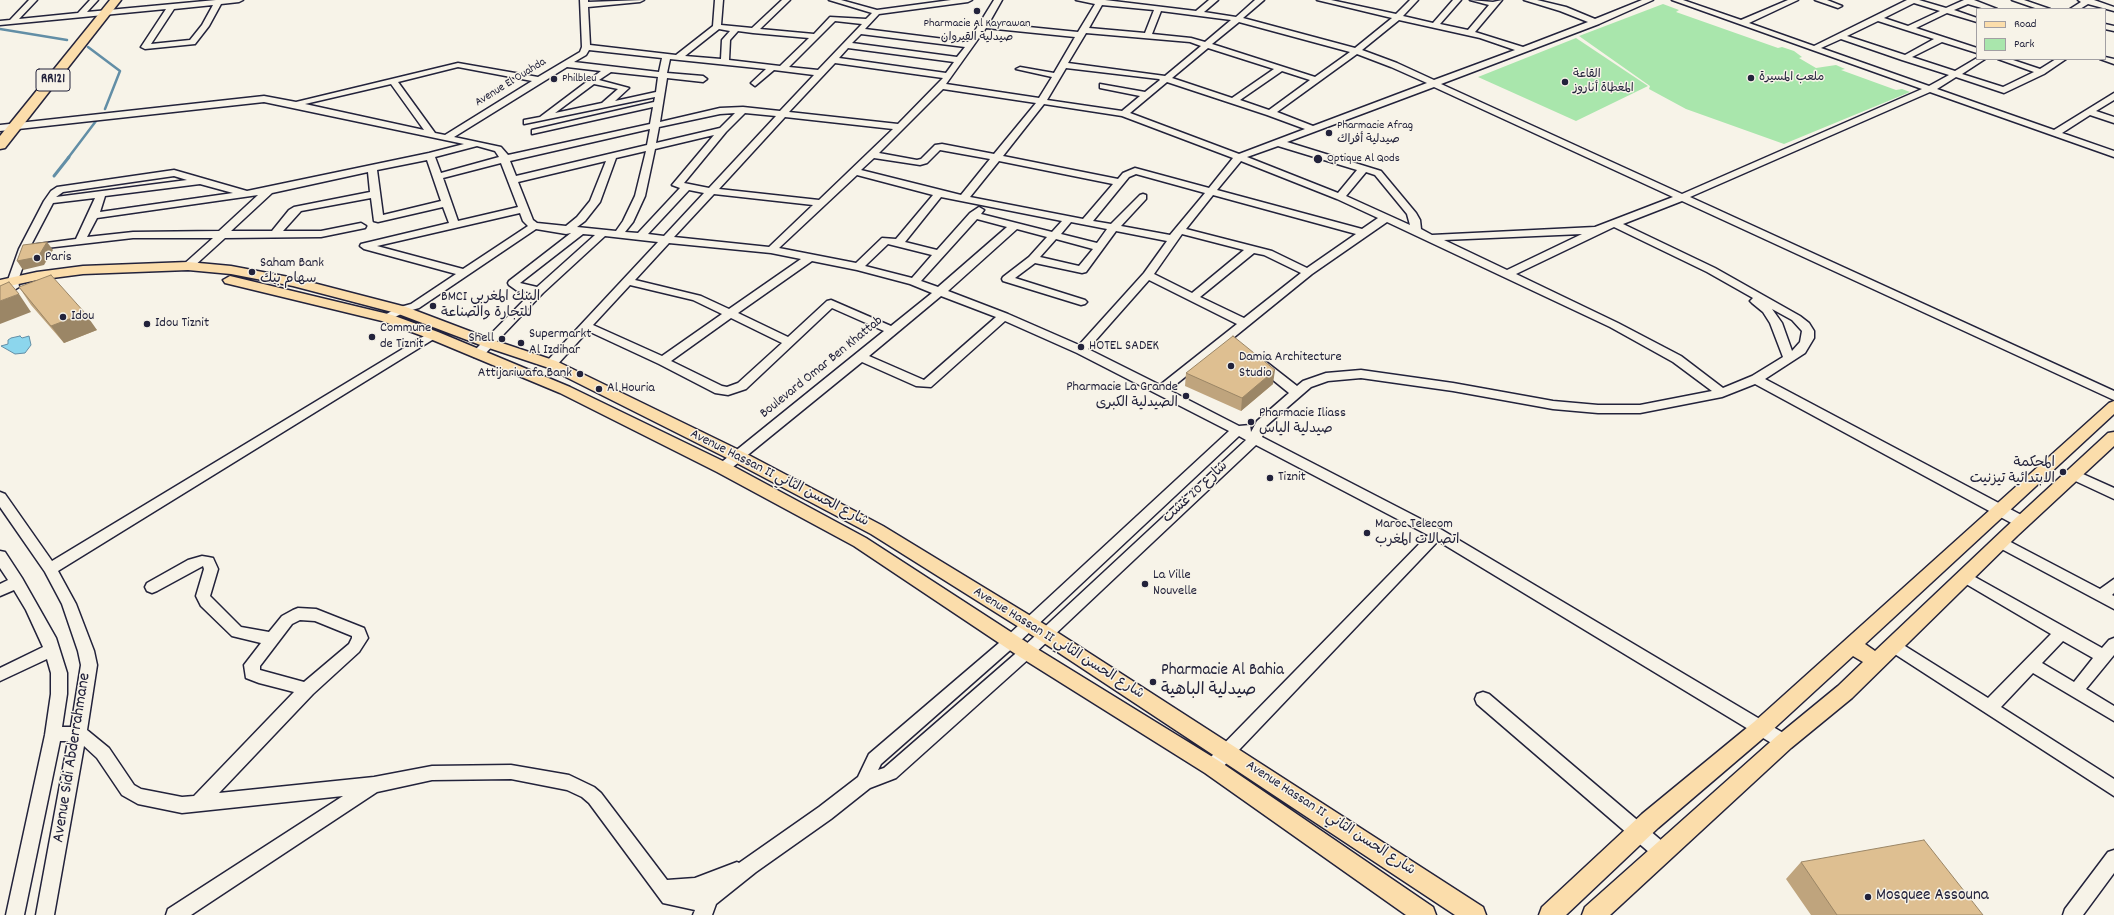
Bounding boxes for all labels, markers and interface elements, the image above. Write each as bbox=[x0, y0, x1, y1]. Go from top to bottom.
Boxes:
marker: Pharmacie Al Kayrawan صيدلية القيروان bbox=[972, 6, 982, 16]
legend bbox=[1976, 8, 2106, 60]
text: Road bbox=[2014, 16, 2036, 33]
place label: Pharmacie Al Kayrawan صيدلية القيروان bbox=[923, 17, 1031, 45]
text: Park bbox=[2014, 36, 2034, 53]
street label: Avenue El Ouahda bbox=[473, 55, 549, 111]
place label: القاعة المغطاة أناروز bbox=[1573, 68, 1634, 96]
road number: RR121 bbox=[36, 69, 70, 91]
place label: ملعب المسيرة bbox=[1759, 71, 1824, 85]
place label: Philbleu bbox=[562, 72, 596, 86]
marker: ملعب المسيرة bbox=[1746, 73, 1756, 83]
marker: Philbleu bbox=[549, 74, 559, 84]
marker: القاعة المغطاة أناروز bbox=[1560, 77, 1570, 87]
place label: Pharmacie Afrag صيدلية أفراك bbox=[1337, 119, 1413, 147]
marker: Pharmacie Afrag صيدلية أفراك bbox=[1324, 128, 1334, 138]
place label: Optique Al Qods bbox=[1327, 152, 1400, 166]
marker: Optique Al Qods bbox=[1312, 153, 1324, 165]
place label: Paris bbox=[45, 250, 72, 266]
marker: Paris bbox=[32, 253, 42, 263]
place label: Saham Bank سهام بنك bbox=[260, 256, 324, 288]
marker: Saham Bank سهام بنك bbox=[247, 267, 257, 277]
place label: BMCI البنك المغربي للتجارة والصناعة bbox=[441, 290, 540, 322]
marker: BMCI البنك المغربي للتجارة والصناعة bbox=[428, 301, 438, 311]
place label: Idou bbox=[71, 309, 94, 325]
marker: Idou bbox=[58, 312, 68, 322]
street label: Boulevard Omar Ben Khattab bbox=[757, 313, 887, 423]
place label: Idou Tiznit bbox=[155, 316, 209, 332]
marker: Idou Tiznit bbox=[142, 319, 152, 329]
place label: Commune de Tiznit bbox=[380, 321, 431, 354]
place label: Supermarkt Al Izdihar bbox=[529, 327, 591, 360]
place label: Shell bbox=[469, 331, 494, 347]
marker: Commune de Tiznit bbox=[367, 332, 377, 342]
marker: Shell bbox=[497, 334, 507, 344]
marker: Supermarkt Al Izdihar bbox=[516, 338, 526, 348]
place label: HOTEL SADEK bbox=[1089, 339, 1159, 355]
marker: HOTEL SADEK bbox=[1076, 342, 1086, 352]
place label: Damia Architecture Studio bbox=[1239, 350, 1342, 382]
marker: Damia Architecture Studio bbox=[1226, 361, 1236, 371]
place label: Attijariwafa Bank bbox=[478, 366, 572, 382]
marker: Attijariwafa Bank bbox=[575, 369, 585, 379]
place label: Pharmacie La Grande الصيدلية الكبرى bbox=[1066, 380, 1178, 412]
place label: Al Houria bbox=[607, 381, 655, 397]
marker: Al Houria bbox=[594, 384, 604, 394]
marker: Pharmacie La Grande الصيدلية الكبرى bbox=[1181, 391, 1191, 401]
place label: Pharmacie Iliass صيدلية الياس bbox=[1259, 406, 1346, 438]
marker: Pharmacie Iliass صيدلية الياس bbox=[1246, 417, 1256, 427]
street label: Avenue Hassan II شارع الحسن الثاني bbox=[687, 426, 871, 532]
place label: المحكمة الابتدائية تيزنيت bbox=[1970, 456, 2055, 488]
street label: شارع 20 غشت bbox=[1160, 459, 1232, 527]
marker: المحكمة الابتدائية تيزنيت bbox=[2058, 467, 2068, 477]
place label: Tiznit bbox=[1278, 470, 1306, 486]
marker: Tiznit bbox=[1265, 473, 1275, 483]
place label: Maroc Telecom اتصالات المغرب bbox=[1375, 517, 1459, 550]
marker: Maroc Telecom اتصالات المغرب bbox=[1362, 528, 1372, 538]
place label: La Ville Nouvelle bbox=[1153, 568, 1197, 600]
marker: La Ville Nouvelle bbox=[1140, 579, 1150, 589]
street label: Avenue Hassan II شارع الحسن الثاني bbox=[969, 584, 1147, 704]
place label: Pharmacie Al Bahia صيدلية الباهية bbox=[1161, 662, 1284, 702]
street label: Avenue Sidi Abderrahmane bbox=[50, 672, 96, 844]
marker: Pharmacie Al Bahia صيدلية الباهية bbox=[1148, 677, 1158, 687]
street label: Avenue Hassan II شارع الحسن الثاني bbox=[1242, 758, 1418, 880]
place label: Mosquee Assouna bbox=[1876, 887, 1989, 907]
marker: Mosquee Assouna bbox=[1863, 892, 1873, 902]

